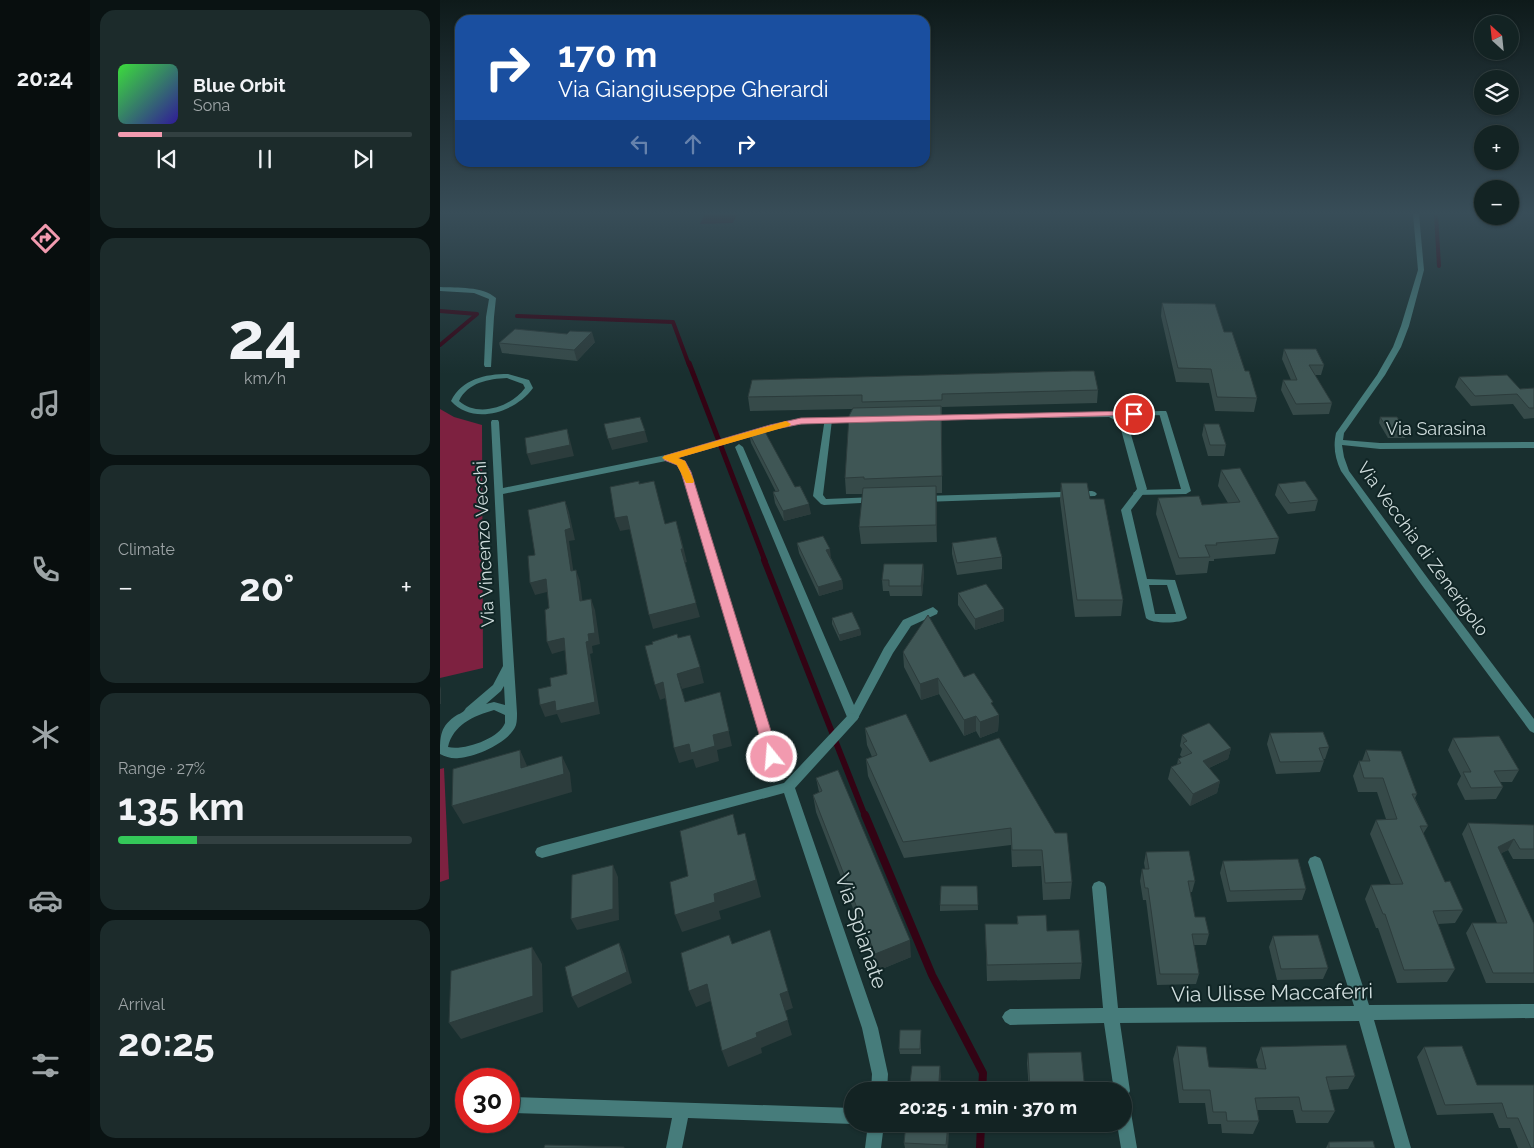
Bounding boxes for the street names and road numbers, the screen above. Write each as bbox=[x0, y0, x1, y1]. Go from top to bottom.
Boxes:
street label: Via Sarasina bbox=[1386, 418, 1486, 439]
street label: Via Vecchia di Zenerigolo bbox=[1353, 458, 1494, 640]
street label: Via Vincenzo Vecchi bbox=[469, 460, 498, 628]
street label: Via Spianate bbox=[830, 870, 893, 992]
street label: Via Ulisse Maccaferri bbox=[1171, 978, 1373, 1007]

